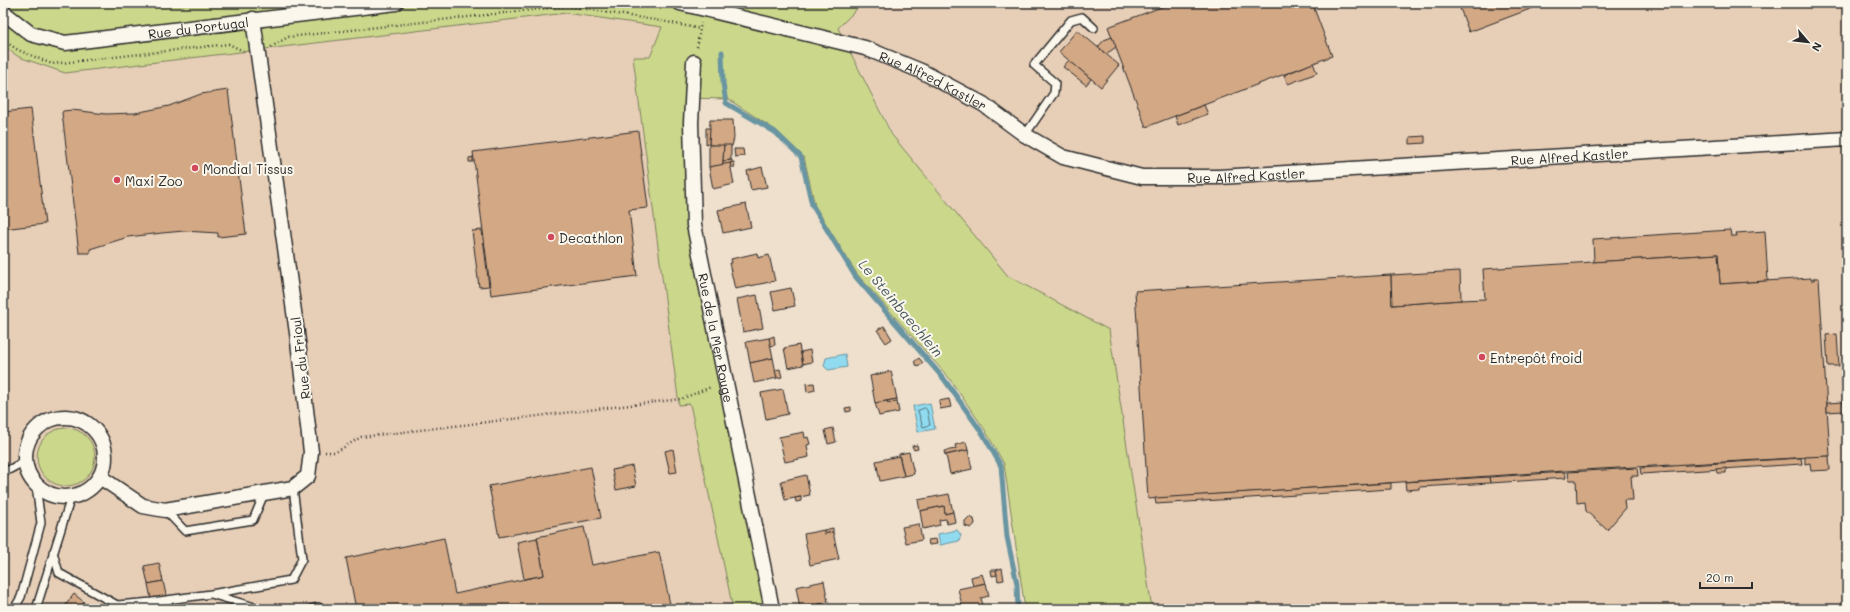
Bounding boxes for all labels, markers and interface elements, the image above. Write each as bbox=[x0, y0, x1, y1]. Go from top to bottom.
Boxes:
street label: Rue du Portugal bbox=[147, 12, 250, 41]
north arrow bbox=[1788, 22, 1828, 62]
text: N bbox=[1809, 40, 1826, 54]
street label: Rue Alfred Kastler bbox=[877, 46, 991, 113]
street label: Rue Alfred Kastler bbox=[1510, 144, 1629, 168]
place label: Mondial Tissus bbox=[203, 160, 293, 177]
marker: Mondial Tissus bbox=[190, 163, 200, 173]
street label: Rue Alfred Kastler bbox=[1187, 163, 1306, 186]
place label: Maxi Zoo bbox=[125, 172, 183, 189]
marker: Maxi Zoo bbox=[112, 175, 122, 185]
place label: Decathlon bbox=[559, 229, 623, 246]
marker: Decathlon bbox=[546, 232, 556, 242]
water label: Le Steinbaechlein bbox=[855, 255, 948, 361]
street label: Rue de la Mer Rouge bbox=[695, 271, 738, 404]
street label: Rue du Frioul bbox=[287, 316, 313, 400]
place label: Entrepôt froid bbox=[1490, 349, 1582, 366]
marker: Entrepôt froid bbox=[1477, 352, 1487, 362]
scale bar bbox=[1700, 564, 1752, 590]
text: 20 m bbox=[1706, 569, 1734, 585]

